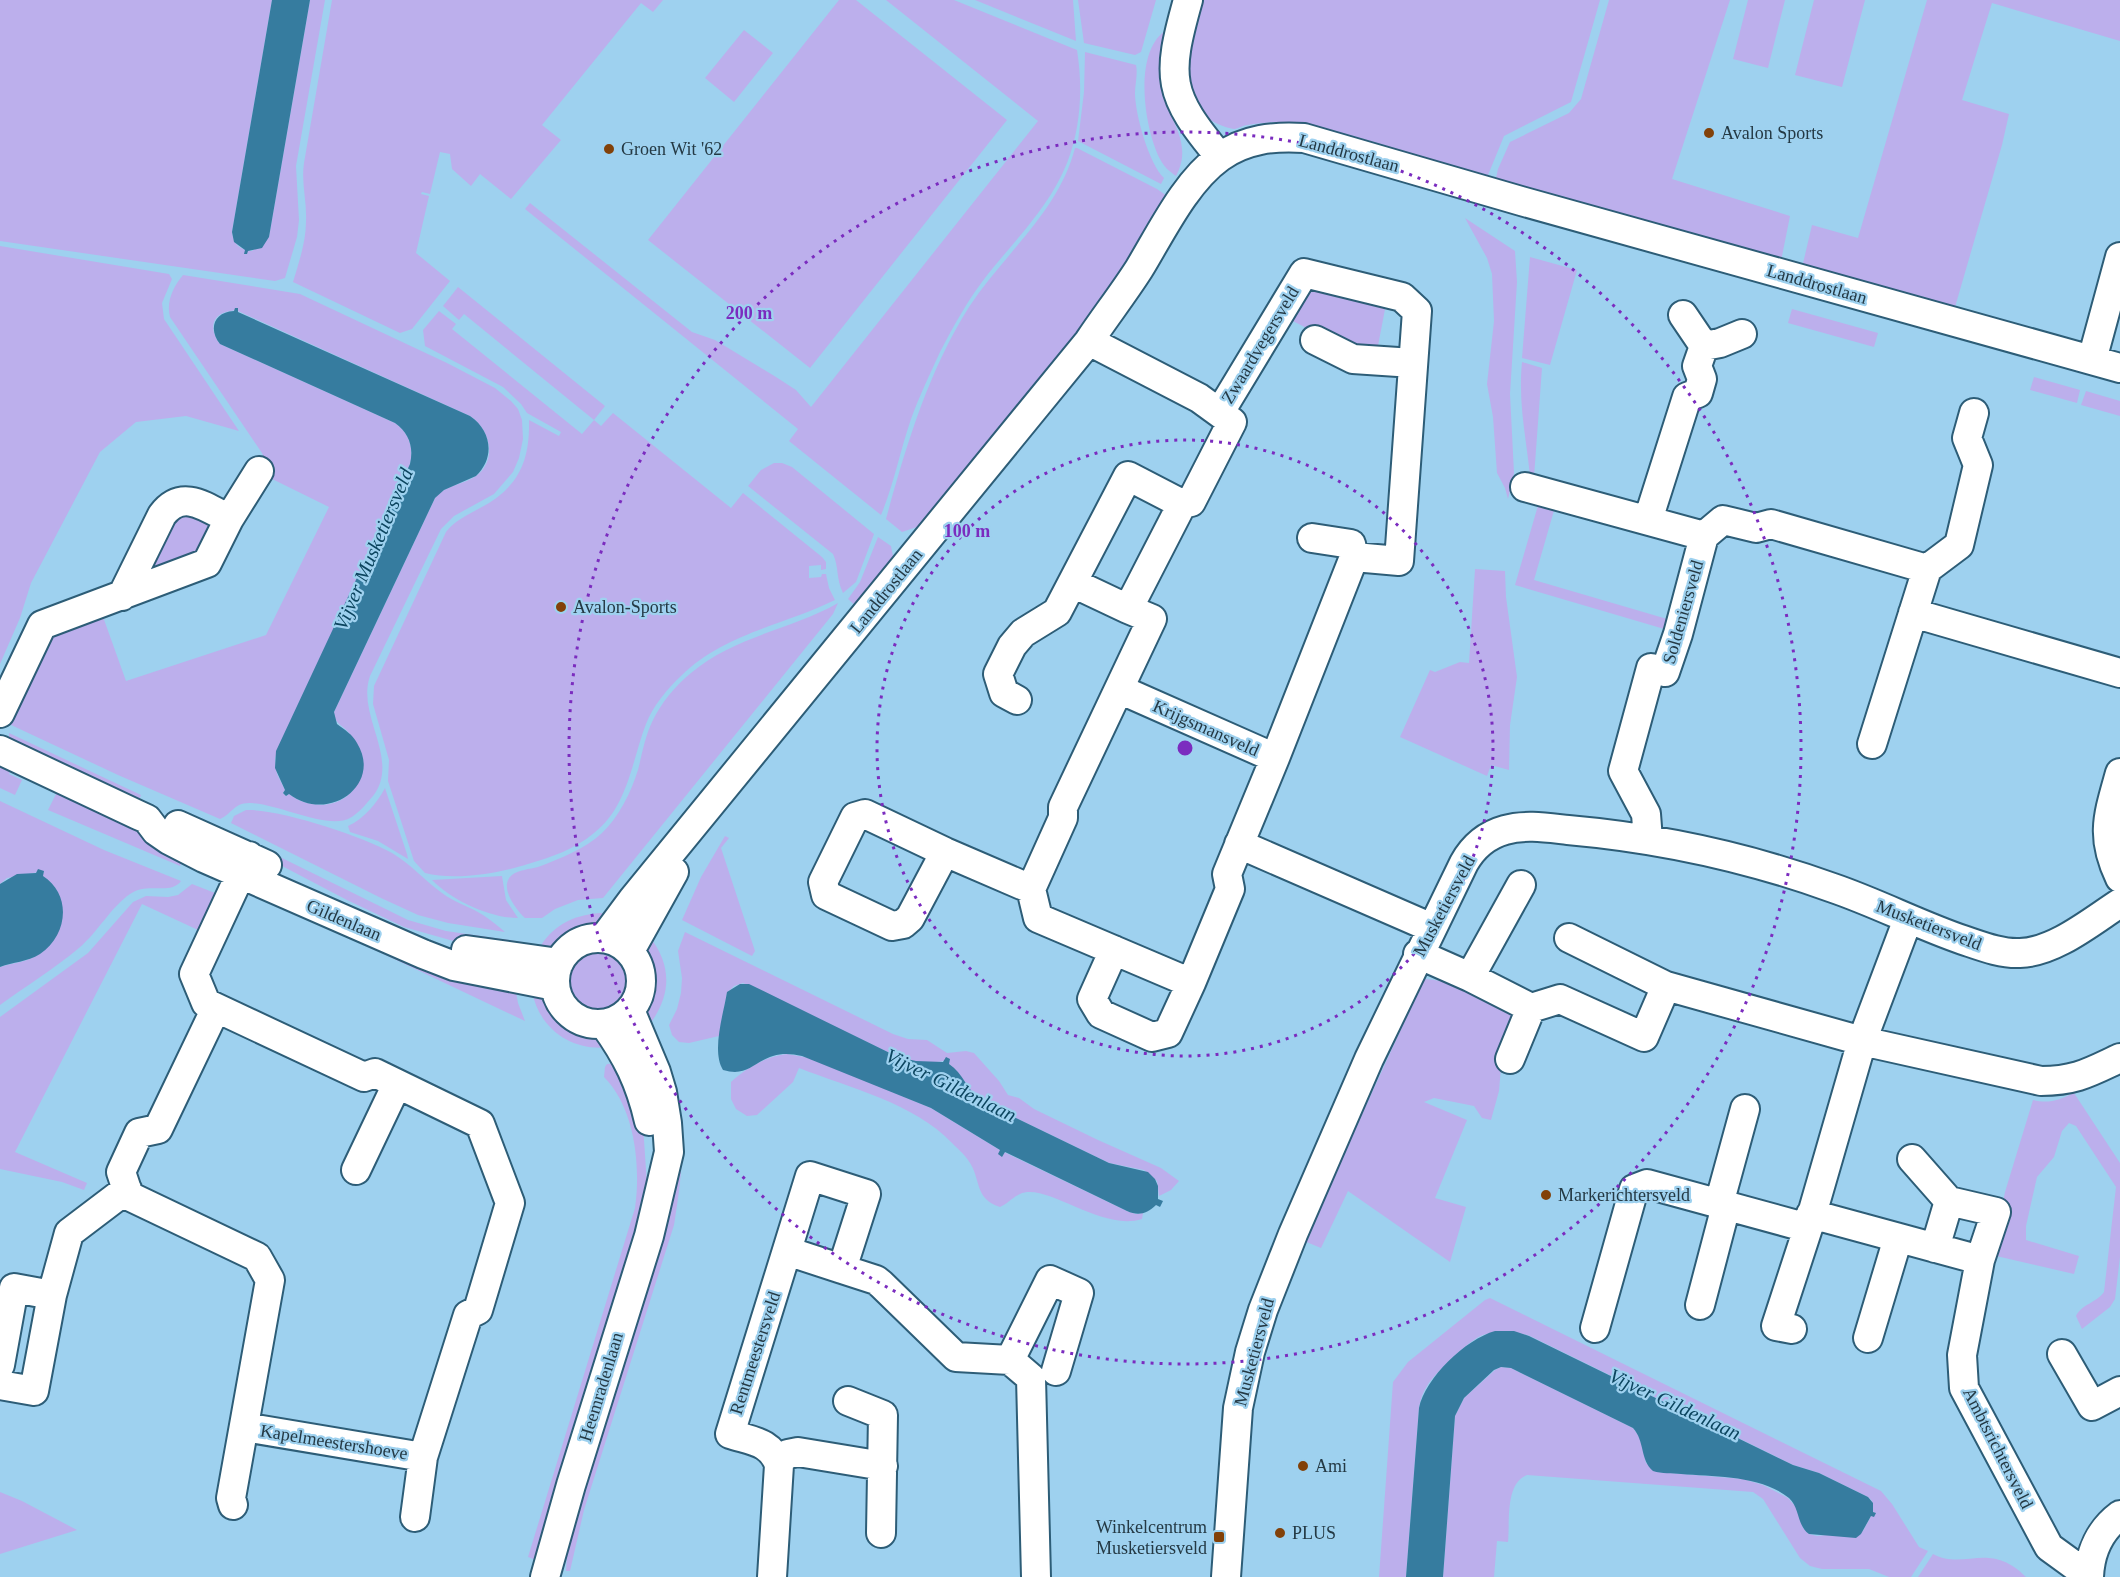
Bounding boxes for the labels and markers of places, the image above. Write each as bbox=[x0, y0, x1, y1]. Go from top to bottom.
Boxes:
place label: Avalon Sports bbox=[1721, 123, 1823, 143]
marker: Avalon Sports bbox=[1702, 126, 1716, 140]
place label: Groen Wit '62 bbox=[621, 139, 722, 159]
marker: Groen Wit '62 bbox=[602, 142, 616, 156]
place label: Avalon-Sports bbox=[573, 597, 677, 617]
marker: Avalon-Sports bbox=[554, 600, 568, 614]
centre of rings bbox=[1175, 738, 1195, 758]
place label: Markerichtersveld bbox=[1558, 1185, 1690, 1205]
marker: Markerichtersveld bbox=[1539, 1188, 1553, 1202]
place label: Ami bbox=[1315, 1456, 1347, 1476]
marker: Ami bbox=[1296, 1459, 1310, 1473]
place label: Winkelcentrum Musketiersveld bbox=[1096, 1517, 1207, 1558]
place label: PLUS bbox=[1292, 1523, 1336, 1543]
marker: PLUS bbox=[1273, 1526, 1287, 1540]
marker: Winkelcentrum Musketiersveld bbox=[1212, 1530, 1226, 1544]

